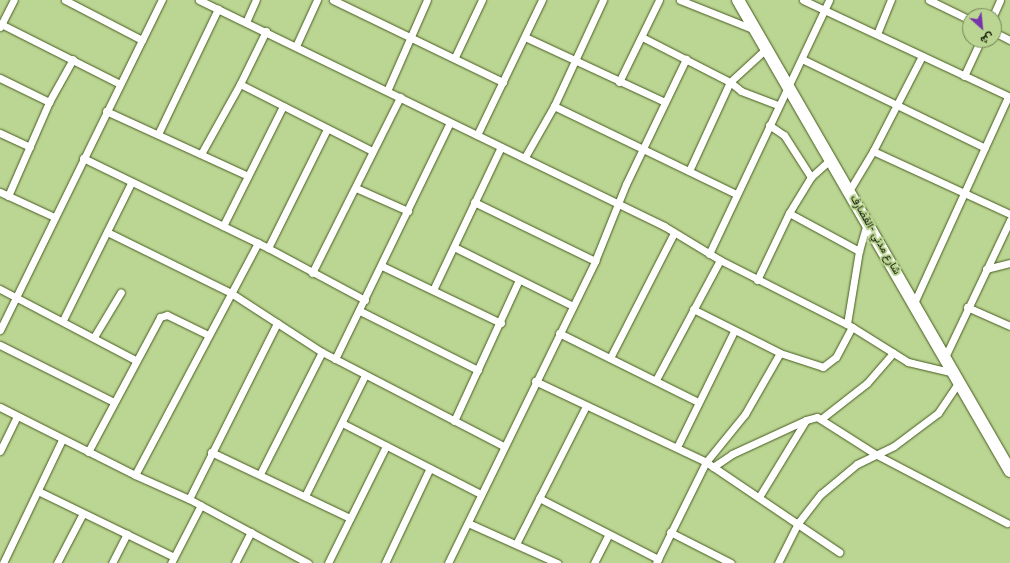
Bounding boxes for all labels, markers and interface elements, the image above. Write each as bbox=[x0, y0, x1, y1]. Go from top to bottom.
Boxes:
north arrow bbox=[962, 8, 1002, 48]
text: ش bbox=[978, 29, 996, 47]
street label: شارع مدني -القضارف bbox=[847, 193, 903, 277]

